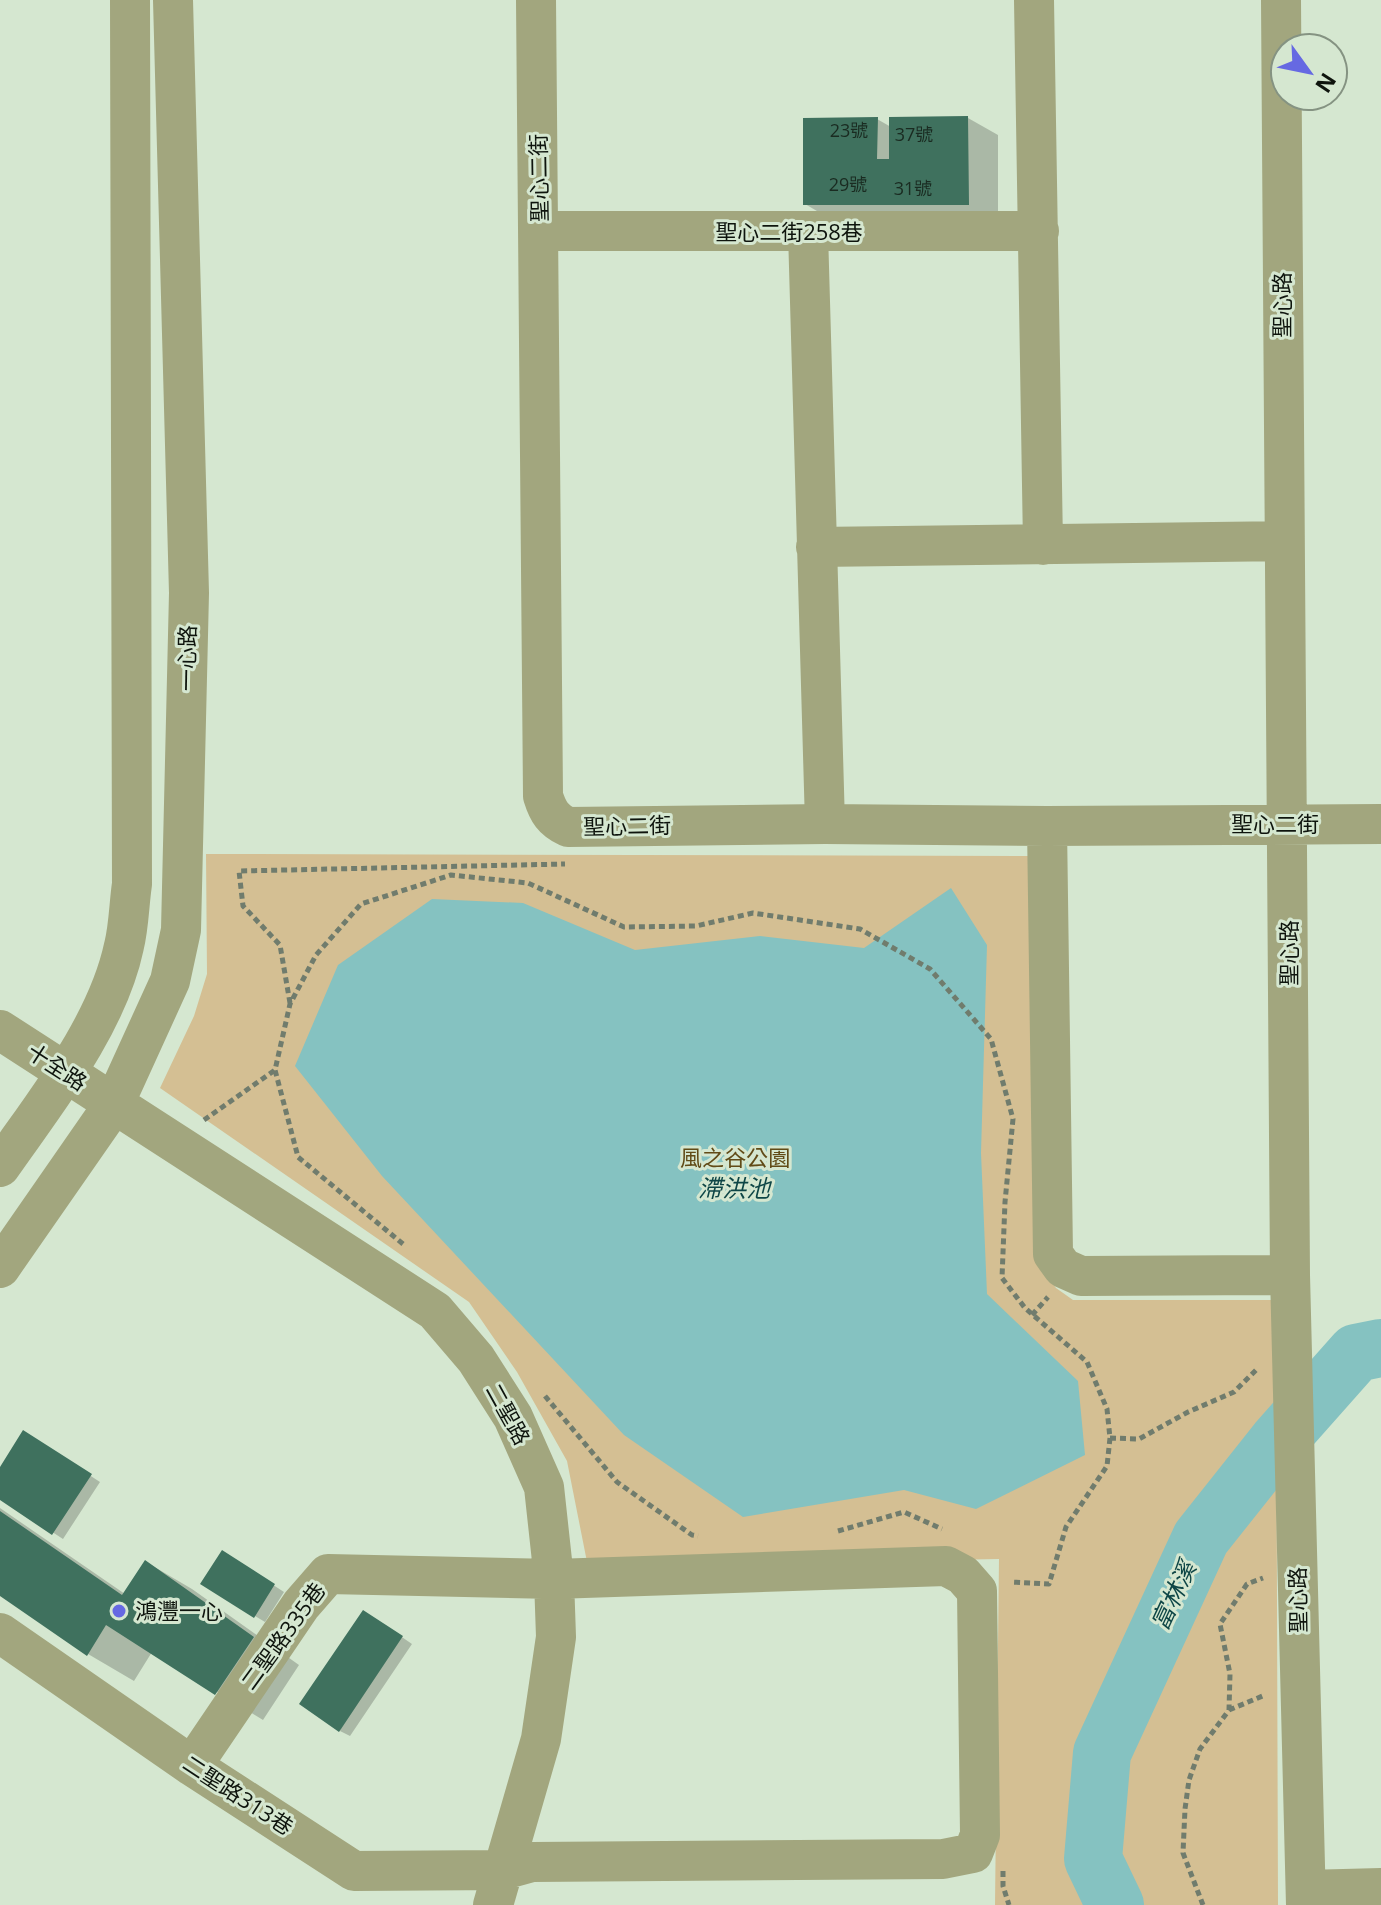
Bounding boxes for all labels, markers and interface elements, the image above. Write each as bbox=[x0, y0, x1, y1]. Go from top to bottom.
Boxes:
north arrow bbox=[1269, 32, 1349, 112]
text: N bbox=[1309, 68, 1344, 99]
house number: 23號 bbox=[830, 118, 868, 142]
house number: 37號 bbox=[895, 122, 933, 146]
street label: 聖心二街 bbox=[522, 134, 554, 222]
house number: 29號 bbox=[829, 172, 867, 196]
house number: 31號 bbox=[894, 176, 932, 200]
street label: 聖心二街258巷 bbox=[715, 216, 863, 246]
street label: 聖心路 bbox=[1266, 272, 1296, 338]
street label: 一心路 bbox=[170, 625, 202, 691]
street label: 聖心二街 bbox=[1231, 808, 1319, 838]
street label: 聖心二街 bbox=[583, 809, 671, 841]
street label: 聖心路 bbox=[1273, 920, 1303, 986]
street label: 十全路 bbox=[22, 1036, 93, 1097]
park label: 風之谷公園 bbox=[680, 1142, 790, 1172]
water label: 滯洪池 bbox=[698, 1171, 773, 1204]
street label: 二聖路 bbox=[480, 1377, 538, 1450]
water label: 富林溪 bbox=[1142, 1553, 1204, 1635]
street label: 聖心路 bbox=[1281, 1567, 1313, 1633]
street label: 二聖路335巷 bbox=[233, 1576, 331, 1695]
place label: 鴻灃一心 bbox=[135, 1595, 223, 1625]
marker: 鴻灃一心 bbox=[110, 1602, 128, 1620]
street label: 二聖路313巷 bbox=[178, 1747, 299, 1841]

